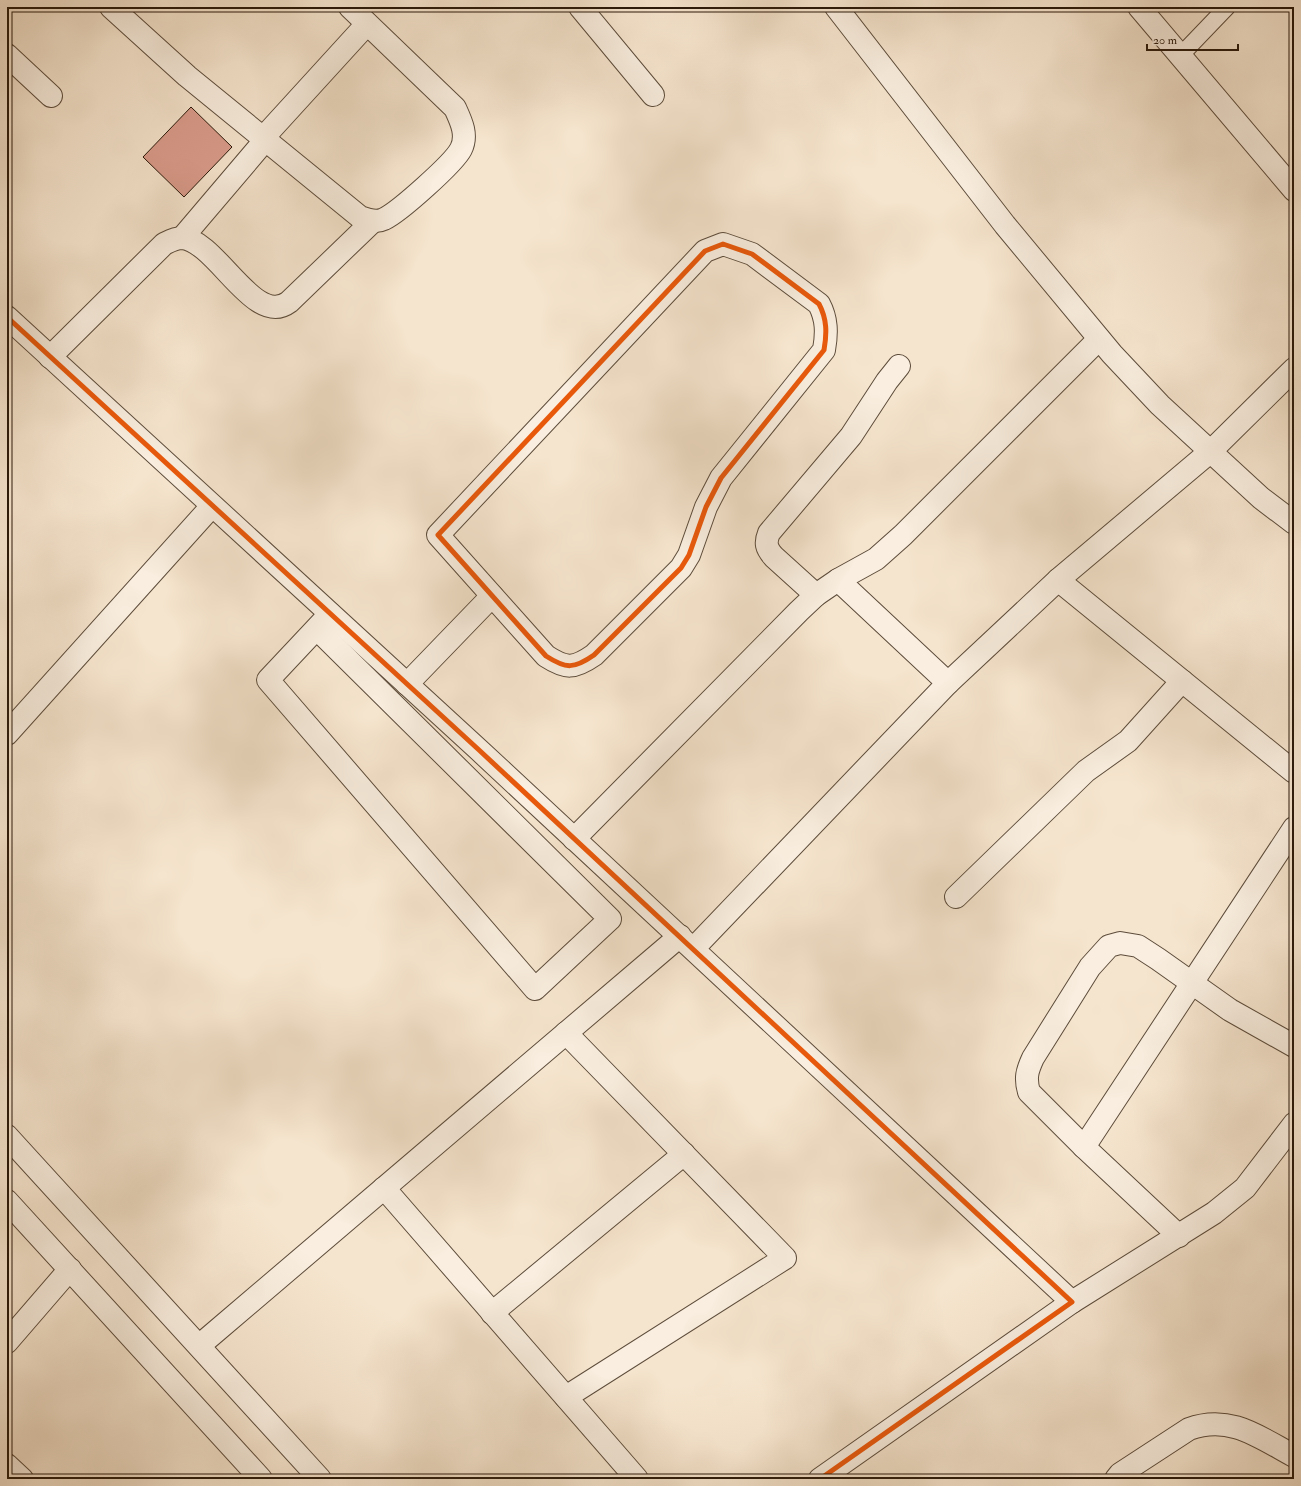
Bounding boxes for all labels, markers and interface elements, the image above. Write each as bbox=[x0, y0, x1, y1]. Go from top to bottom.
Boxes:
scale bar bbox=[1147, 26, 1238, 52]
text: 20 m bbox=[1153, 33, 1178, 48]

